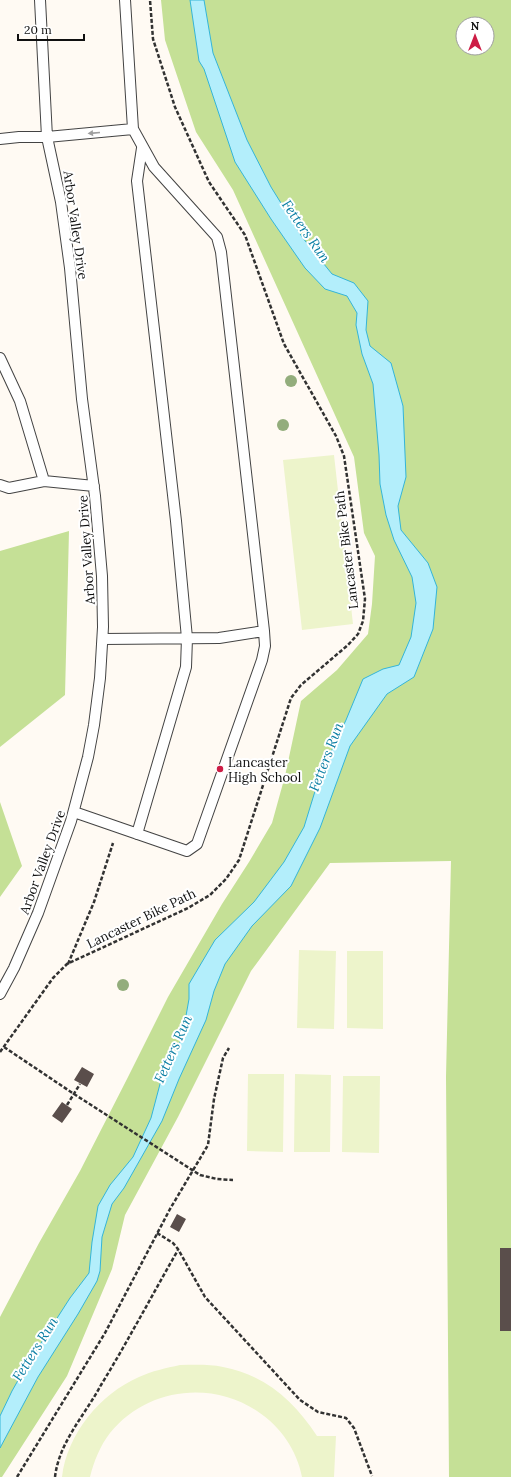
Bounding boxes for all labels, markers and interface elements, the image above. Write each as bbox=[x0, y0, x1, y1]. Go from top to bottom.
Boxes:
scale bar bbox=[18, 16, 84, 42]
north arrow bbox=[455, 16, 495, 56]
text: N bbox=[471, 19, 480, 33]
text: 20 m bbox=[24, 22, 52, 37]
one-way arrow bbox=[88, 130, 100, 136]
street label: Arbor Valley Drive bbox=[59, 169, 92, 281]
water label: Fetters Run bbox=[278, 196, 334, 266]
street label: Lancaster Bike Path bbox=[331, 489, 362, 610]
street label: Arbor Valley Drive bbox=[74, 495, 99, 606]
water label: Fetters Run bbox=[305, 720, 348, 794]
place label: Lancaster High School bbox=[228, 754, 302, 786]
marker: Lancaster High School bbox=[215, 764, 225, 774]
street label: Arbor Valley Drive bbox=[15, 808, 69, 918]
street label: Lancaster Bike Path bbox=[84, 885, 199, 952]
water label: Fetters Run bbox=[150, 1012, 196, 1086]
water label: Fetters Run bbox=[8, 1313, 62, 1384]

